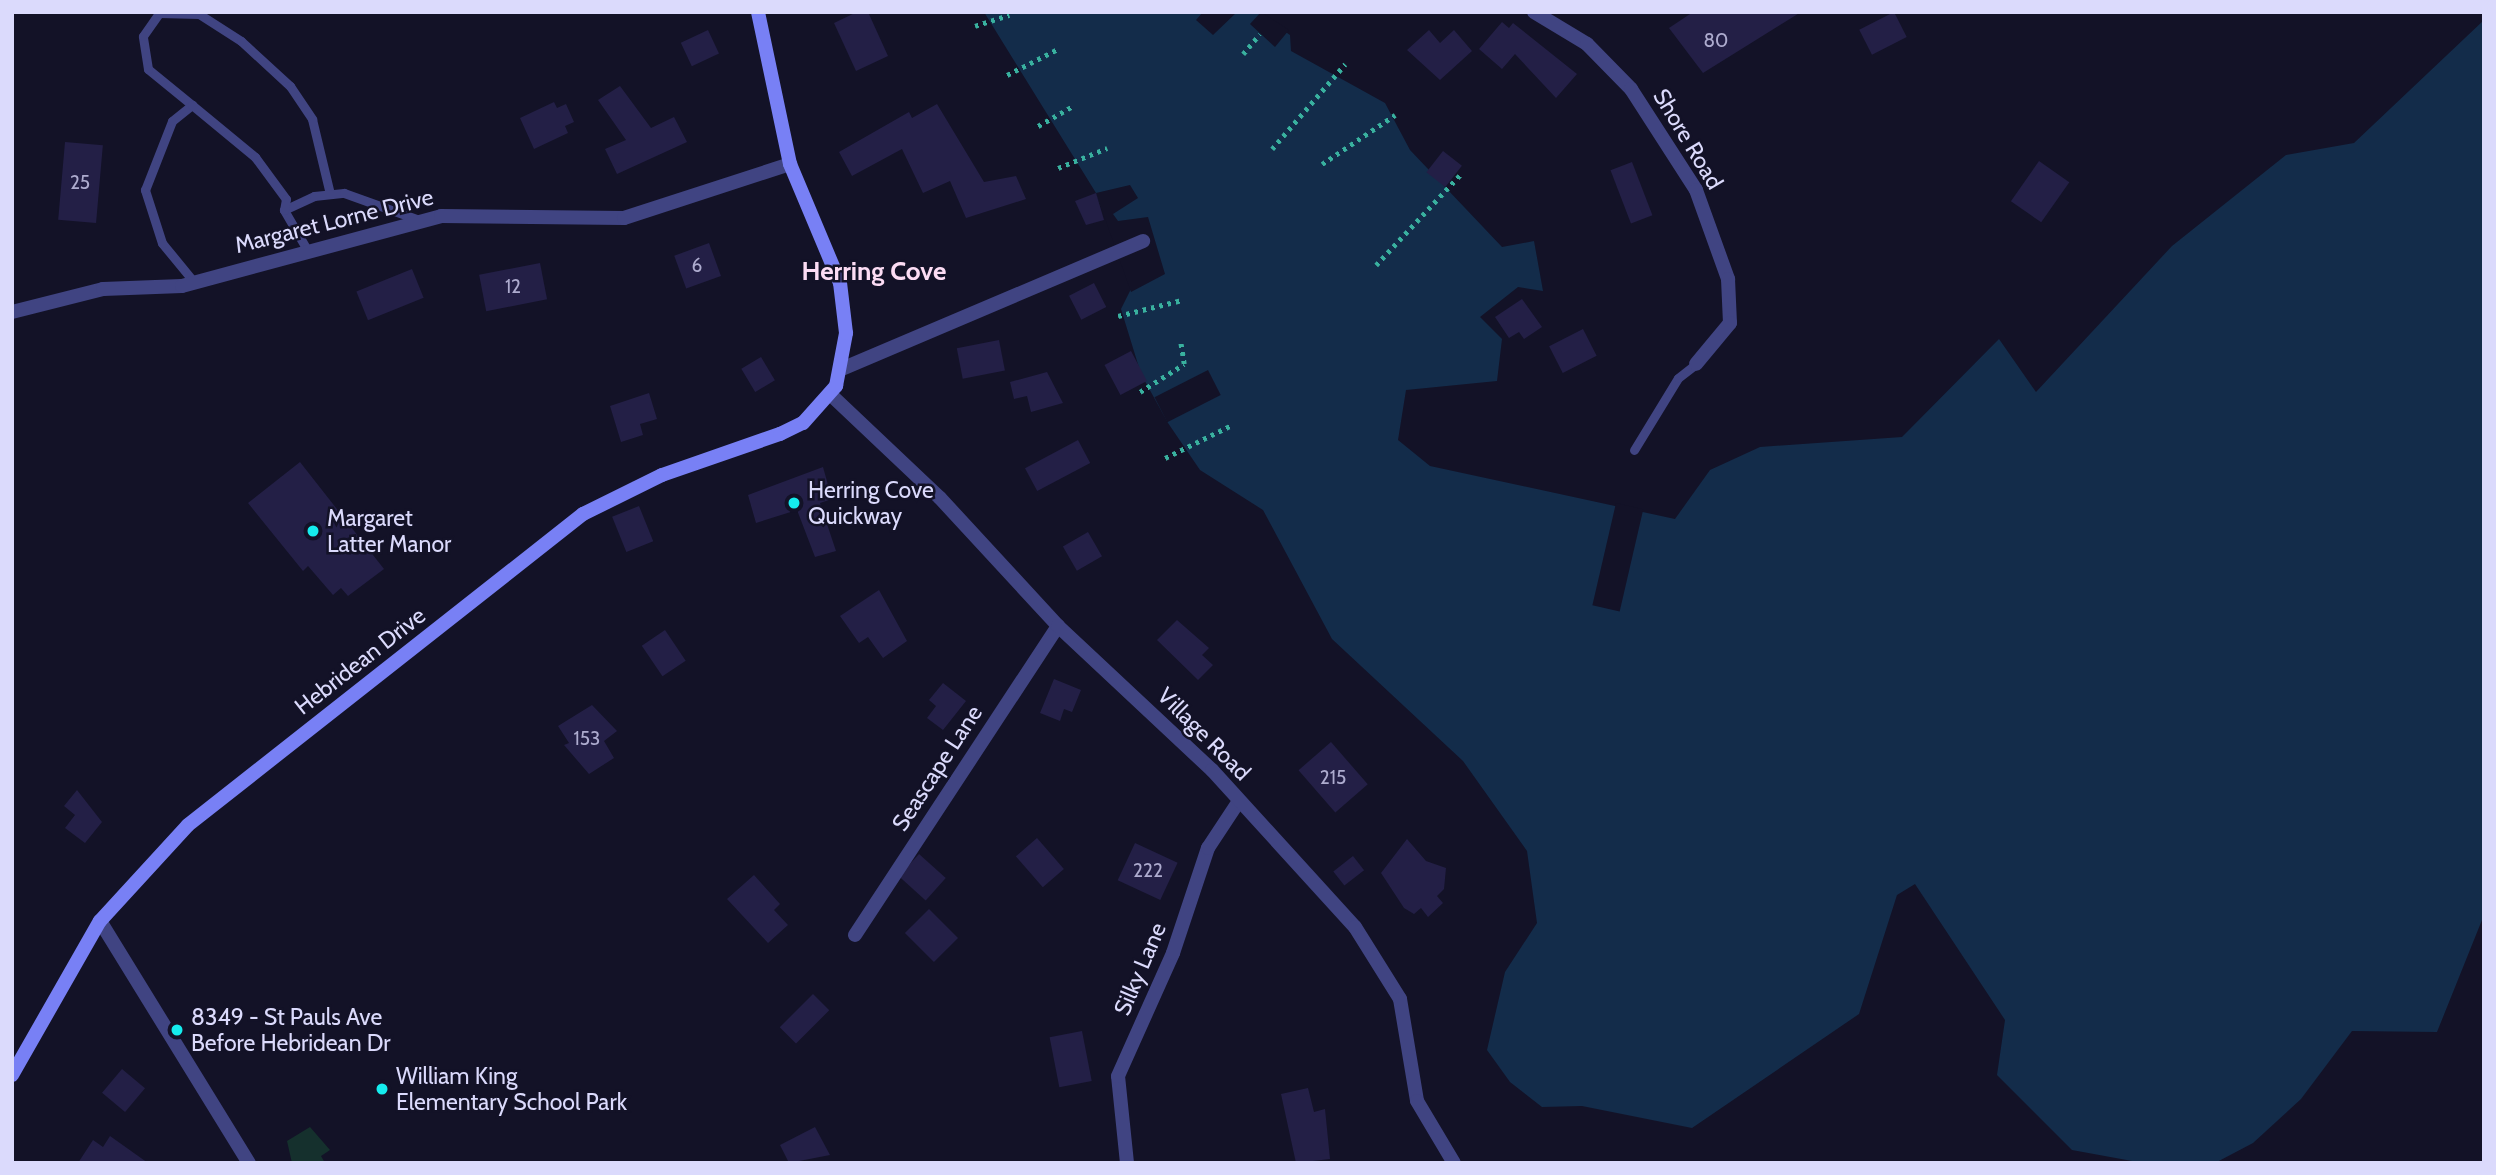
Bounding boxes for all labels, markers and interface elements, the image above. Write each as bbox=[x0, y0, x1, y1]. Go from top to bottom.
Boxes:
house number: 80 bbox=[1704, 30, 1728, 52]
street label: Shore Road bbox=[1647, 84, 1729, 194]
house number: 25 bbox=[70, 172, 90, 194]
street label: Margaret Lorne Drive bbox=[232, 183, 436, 259]
house number: 6 bbox=[692, 255, 702, 277]
district label: Herring Cove bbox=[802, 256, 946, 288]
house number: 12 bbox=[505, 276, 521, 298]
place label: Herring Cove Quickway bbox=[808, 476, 934, 530]
marker: Herring Cove Quickway bbox=[786, 495, 802, 511]
place label: Margaret Latter Manor bbox=[327, 504, 451, 558]
marker: Margaret Latter Manor bbox=[305, 523, 321, 539]
street label: Hebridean Drive bbox=[289, 602, 431, 720]
street label: Village Road bbox=[1152, 682, 1256, 786]
street label: Seascape Lane bbox=[886, 700, 988, 836]
house number: 153 bbox=[574, 728, 600, 750]
house number: 215 bbox=[1320, 767, 1346, 789]
house number: 222 bbox=[1133, 860, 1163, 882]
street label: Silky Lane bbox=[1108, 919, 1172, 1019]
place label: 8349 - St Pauls Ave Before Hebridean Dr bbox=[191, 1003, 391, 1057]
marker: 8349 - St Pauls Ave Before Hebridean Dr bbox=[169, 1022, 185, 1038]
place label: William King Elementary School Park bbox=[396, 1062, 627, 1116]
marker: William King Elementary School Park bbox=[374, 1081, 390, 1097]

